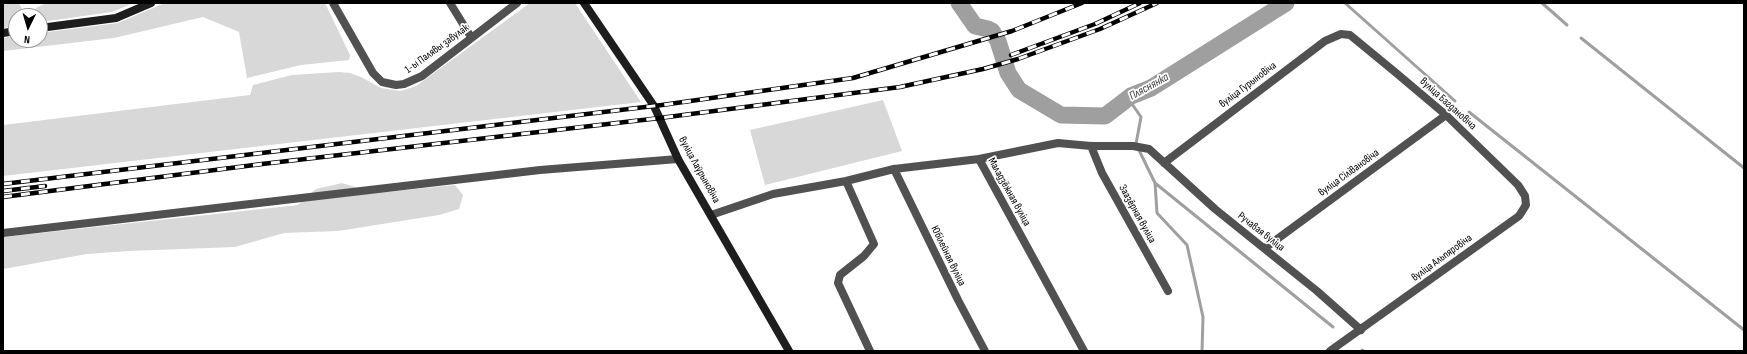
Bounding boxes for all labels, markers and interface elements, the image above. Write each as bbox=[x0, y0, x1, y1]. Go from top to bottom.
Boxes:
north arrow bbox=[8, 8, 48, 48]
street label: 1-ы Палявы завулак bbox=[402, 21, 472, 77]
text: N bbox=[24, 33, 30, 46]
street label: вуліца Гурыновіча bbox=[1217, 59, 1279, 111]
water label: Пляснянка bbox=[1127, 70, 1171, 104]
street label: вуліца Багдановіча bbox=[1417, 75, 1479, 133]
street label: вуліца Лаўрыновіча bbox=[675, 135, 723, 205]
street label: вуліца Сілівановіча bbox=[1316, 147, 1382, 199]
street label: Маладзёжная вуліца bbox=[985, 155, 1033, 229]
street label: Заазёрная вуліца bbox=[1116, 183, 1158, 245]
street label: Ручавая вуліца bbox=[1235, 210, 1287, 254]
street label: Юбілейная вуліца bbox=[928, 224, 968, 288]
street label: вуліца Альпяровіча bbox=[1409, 232, 1475, 284]

